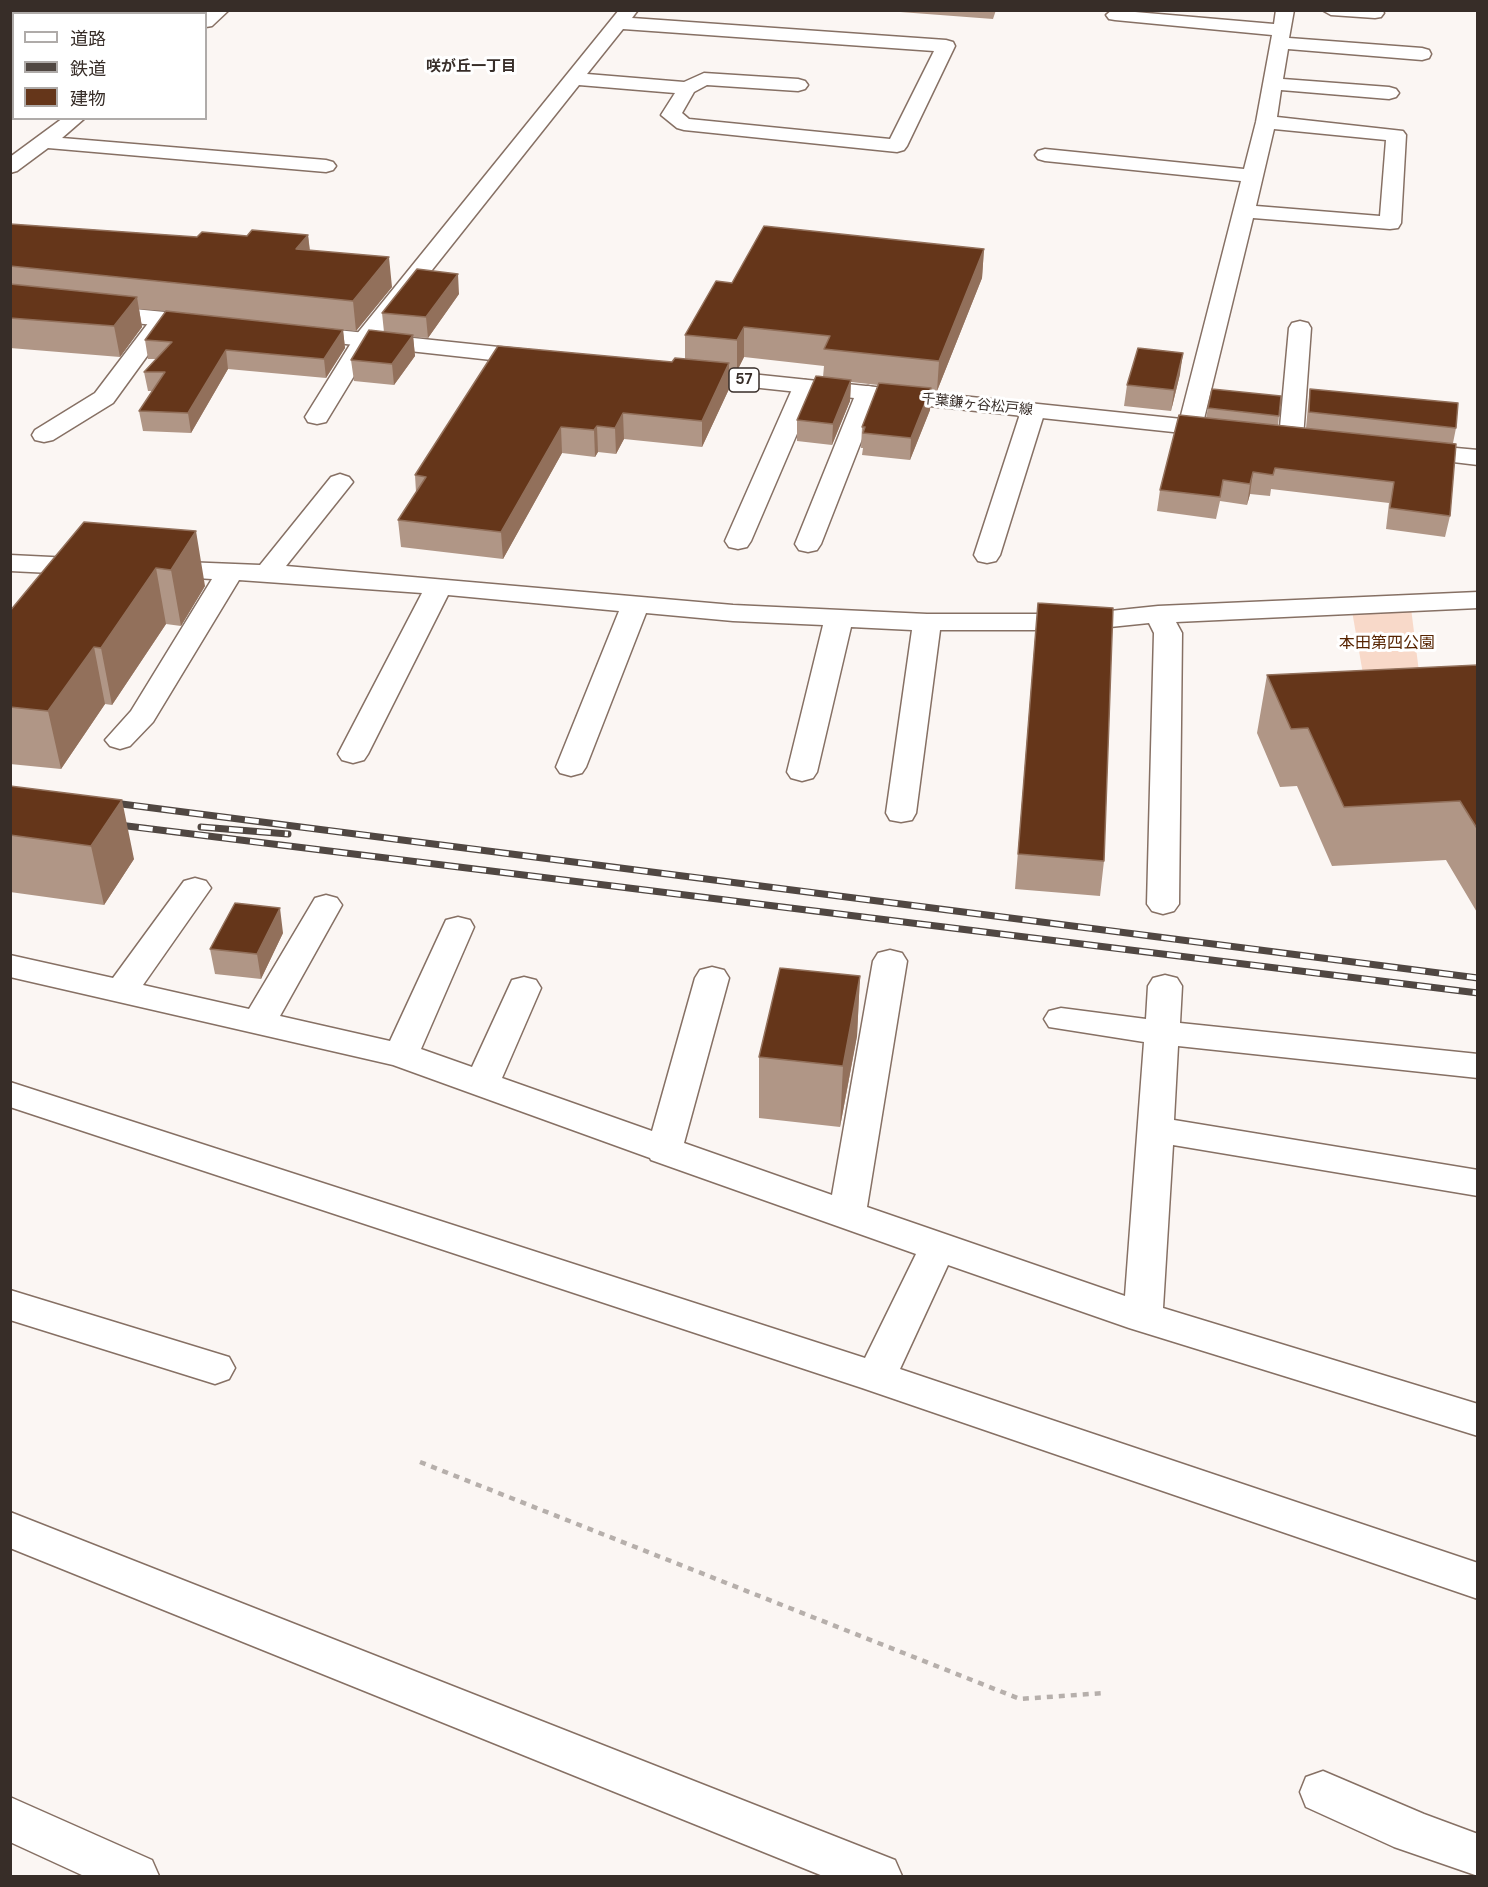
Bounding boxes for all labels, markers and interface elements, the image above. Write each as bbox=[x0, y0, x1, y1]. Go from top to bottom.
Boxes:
legend bbox=[12, 12, 207, 120]
text: 道路 bbox=[70, 27, 106, 51]
text: 鉄道 bbox=[70, 57, 106, 81]
district label: 咲が丘一丁目 bbox=[426, 58, 516, 76]
text: 建物 bbox=[70, 87, 106, 111]
road number: 57 bbox=[729, 368, 759, 392]
street label: 千葉鎌ヶ谷松戸線 bbox=[920, 391, 1034, 419]
park label: 本田第四公園 bbox=[1339, 634, 1435, 654]

